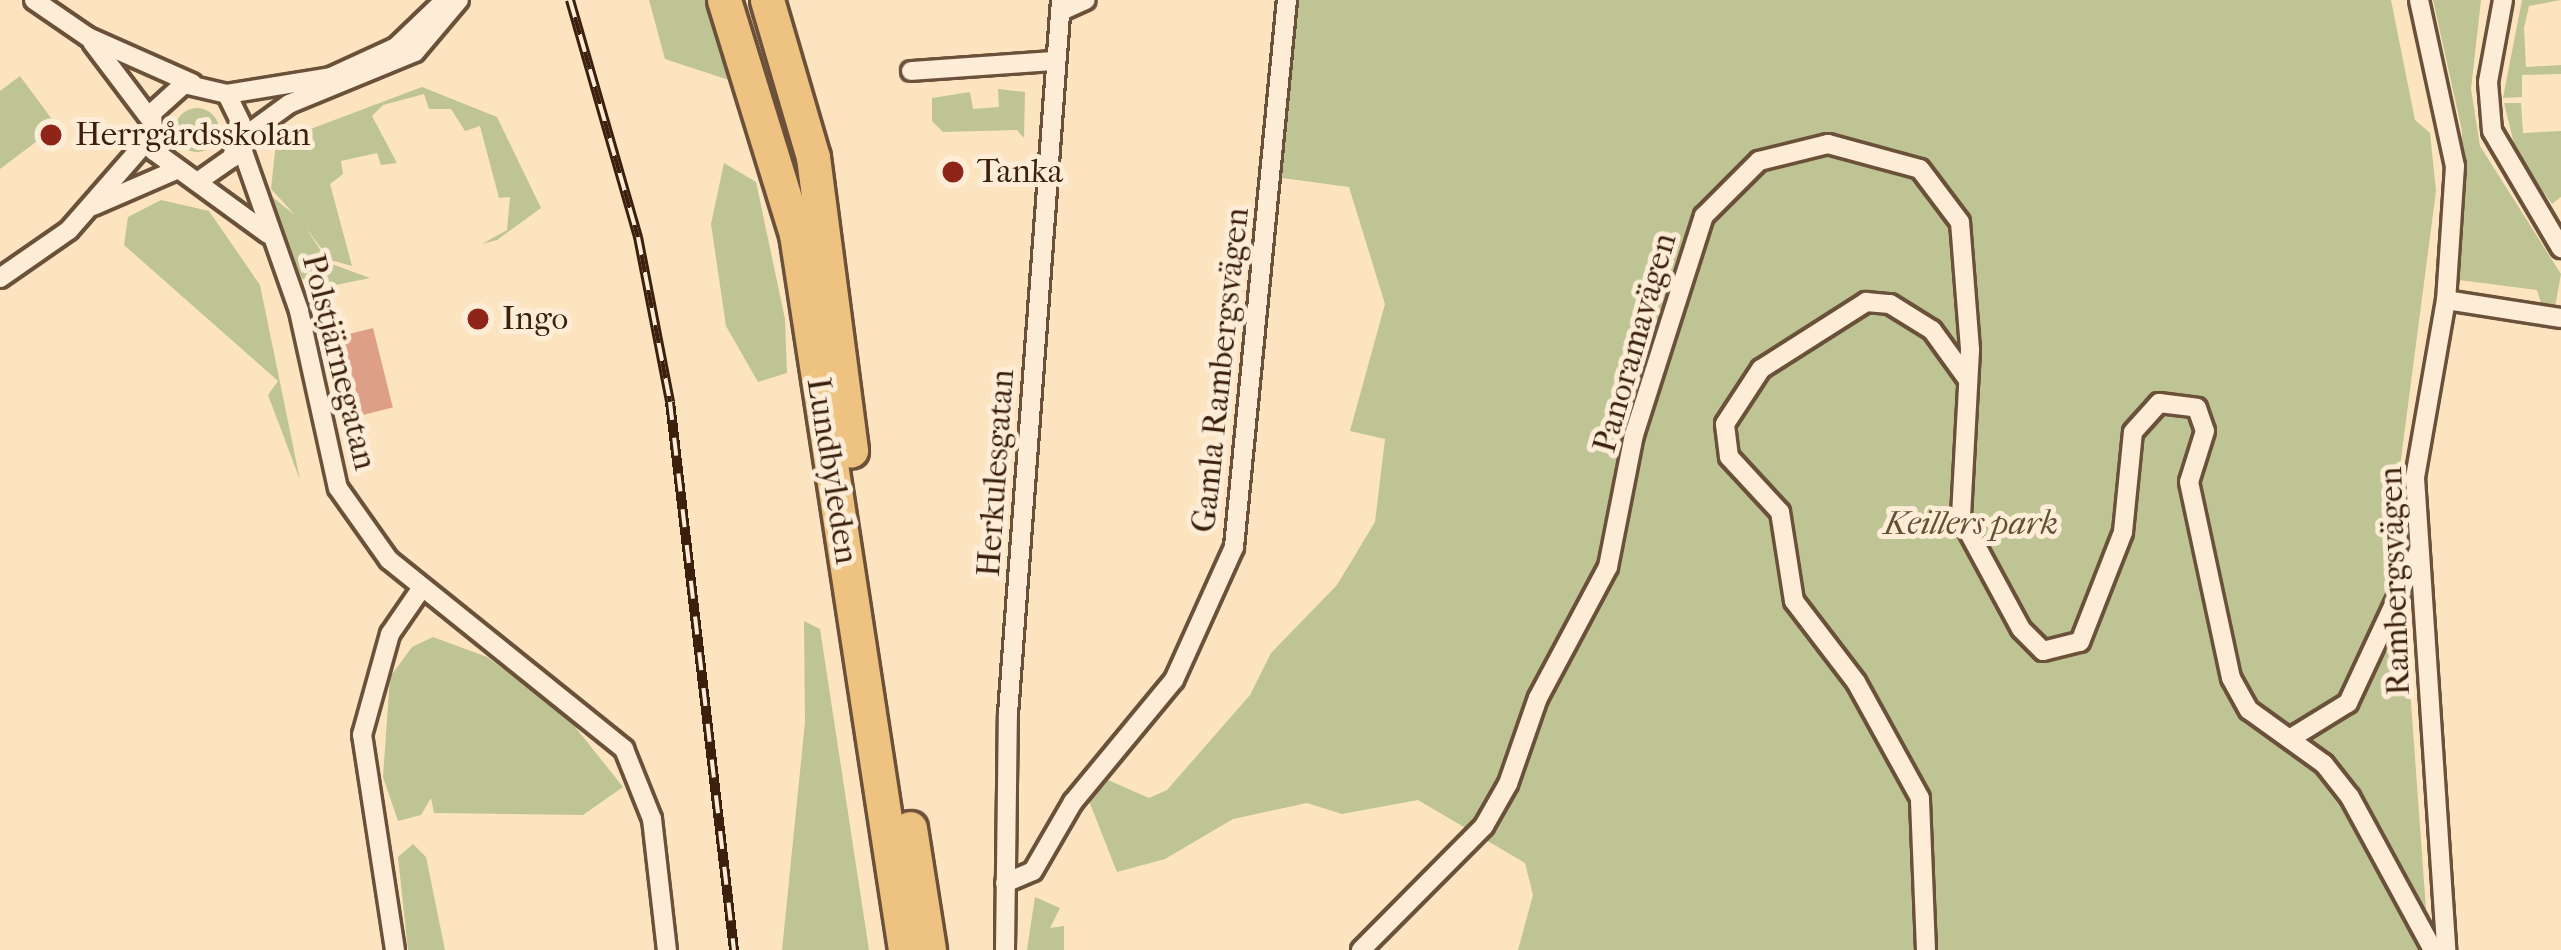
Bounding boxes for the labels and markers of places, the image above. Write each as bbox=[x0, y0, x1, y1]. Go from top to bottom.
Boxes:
place label: Herrgårdsskolan bbox=[75, 115, 310, 155]
marker: Herrgårdsskolan bbox=[38, 122, 64, 148]
place label: Tanka bbox=[977, 152, 1063, 192]
marker: Tanka bbox=[940, 159, 966, 185]
place label: Ingo bbox=[502, 299, 568, 339]
marker: Ingo bbox=[465, 306, 491, 332]

